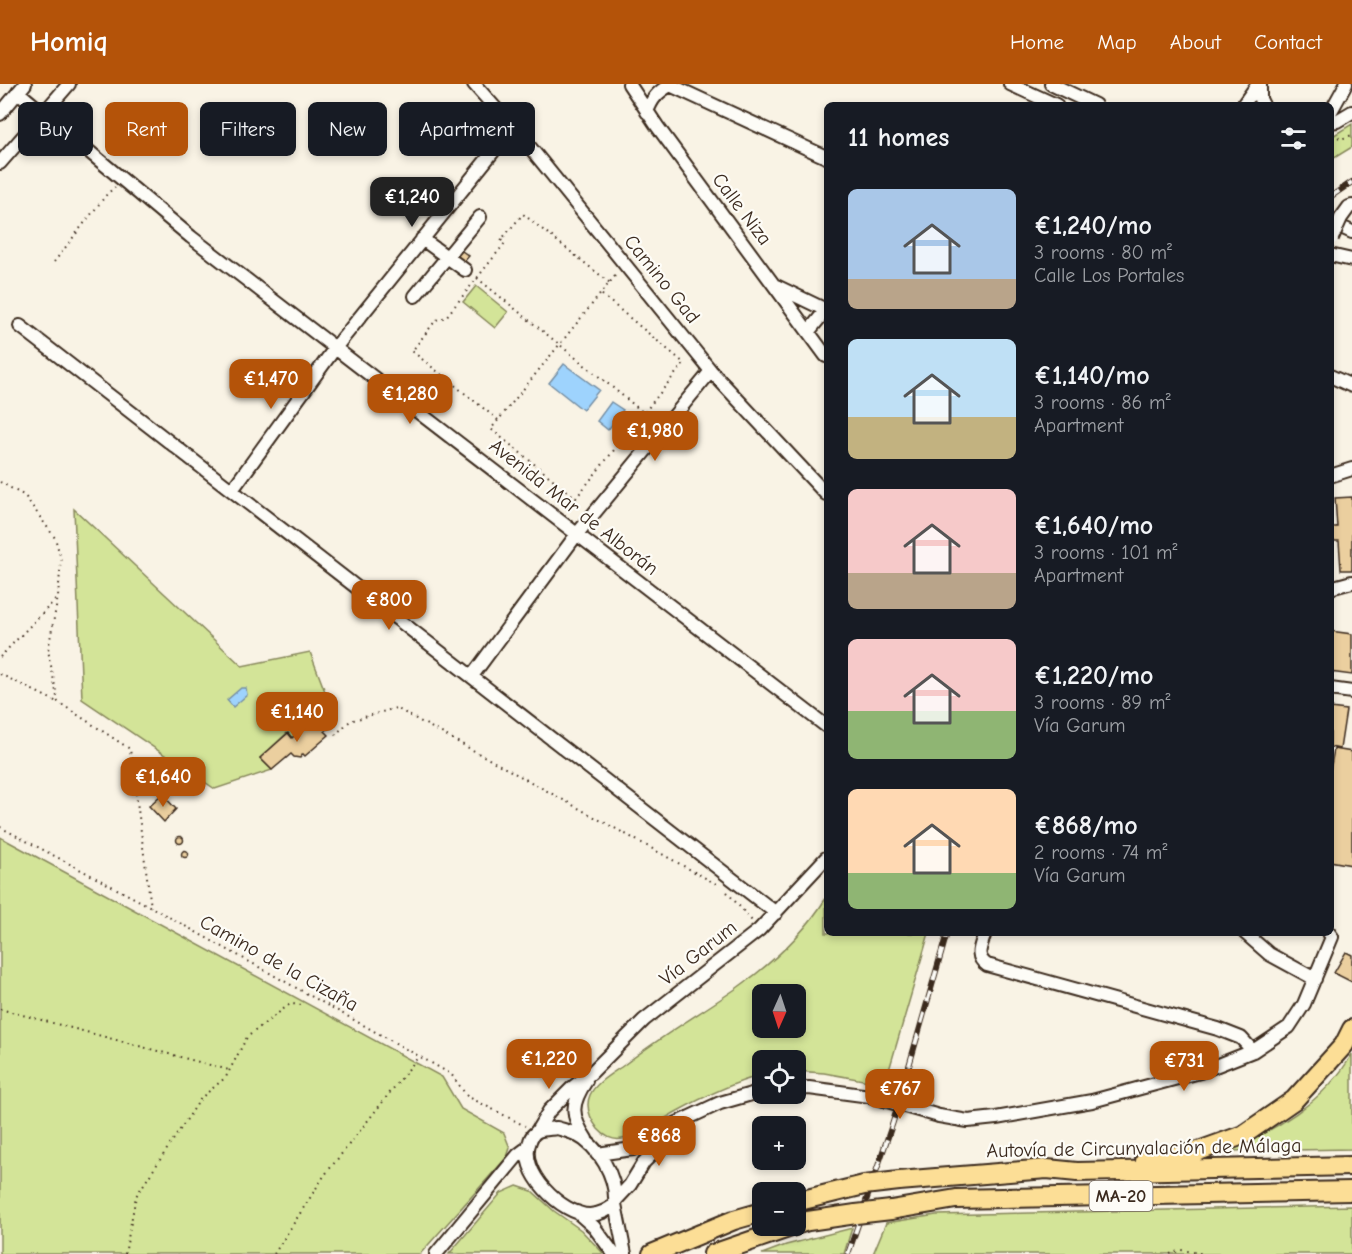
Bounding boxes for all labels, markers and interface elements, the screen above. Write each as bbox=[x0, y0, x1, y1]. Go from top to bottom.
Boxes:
text: Homiq bbox=[30, 26, 108, 58]
text: Home bbox=[1010, 30, 1064, 54]
text: Map bbox=[1097, 30, 1137, 54]
text: About bbox=[1170, 30, 1221, 54]
text: Contact bbox=[1254, 30, 1322, 54]
chip: Buy bbox=[18, 102, 93, 156]
chip: Rent bbox=[105, 102, 188, 156]
chip: Filters bbox=[200, 102, 296, 156]
chip: New bbox=[308, 102, 387, 156]
chip: Apartment bbox=[399, 102, 535, 156]
icon: filters bbox=[1277, 122, 1310, 155]
text: 11 homes bbox=[848, 123, 949, 153]
street label: Calle Niza bbox=[707, 168, 777, 250]
pin: €1,240 bbox=[363, 177, 461, 228]
text: €1,240 bbox=[384, 185, 440, 208]
text: €1,240/mo bbox=[1034, 211, 1152, 241]
icon: home bbox=[896, 213, 968, 285]
street label: Camino Gad bbox=[619, 230, 705, 328]
text: 3 rooms · 80 m² bbox=[1034, 241, 1172, 264]
text: Calle Los Portales bbox=[1034, 264, 1184, 287]
pin: €1,470 bbox=[222, 359, 320, 410]
text: €1,140/mo bbox=[1034, 361, 1150, 391]
icon: home bbox=[896, 363, 968, 435]
text: €1,470 bbox=[243, 367, 299, 390]
pin: €1,280 bbox=[361, 374, 459, 425]
text: €1,280 bbox=[381, 382, 439, 405]
text: 3 rooms · 86 m² bbox=[1034, 391, 1171, 414]
pin: €1,980 bbox=[606, 411, 704, 462]
text: Apartment bbox=[1034, 414, 1124, 437]
text: €1,980 bbox=[626, 419, 684, 442]
street label: Avenida Mar de Alborán bbox=[485, 434, 663, 580]
text: €1,640/mo bbox=[1034, 511, 1153, 541]
icon: home bbox=[896, 513, 968, 585]
text: 3 rooms · 101 m² bbox=[1034, 541, 1178, 564]
text: Apartment bbox=[1034, 564, 1124, 587]
pin: €800 bbox=[353, 580, 425, 631]
text: €800 bbox=[366, 588, 412, 611]
text: €1,220/mo bbox=[1034, 661, 1153, 691]
icon: home bbox=[896, 663, 968, 735]
text: 3 rooms · 89 m² bbox=[1034, 691, 1170, 714]
pin: €1,140 bbox=[248, 692, 346, 743]
text: €1,140 bbox=[270, 700, 324, 723]
text: Vía Garum bbox=[1034, 714, 1126, 737]
pin: €1,640 bbox=[114, 757, 212, 808]
text: €1,640 bbox=[135, 765, 191, 788]
text: €868/mo bbox=[1034, 811, 1138, 841]
icon: home bbox=[896, 813, 968, 885]
text: 2 rooms · 74 m² bbox=[1034, 841, 1167, 864]
text: Vía Garum bbox=[1034, 864, 1126, 887]
street label: Camino de la Cizaña bbox=[196, 910, 362, 1016]
street label: Vía Garum bbox=[655, 916, 741, 990]
north arrow bbox=[752, 984, 806, 1038]
map controls bbox=[752, 984, 806, 1236]
pin: €1,220 bbox=[500, 1039, 598, 1090]
pin: €731 bbox=[1148, 1041, 1220, 1092]
text: €1,220 bbox=[521, 1047, 577, 1070]
text: €731 bbox=[1164, 1049, 1204, 1072]
button: locate bbox=[752, 1050, 806, 1104]
pin: €767 bbox=[864, 1069, 936, 1120]
text: €767 bbox=[879, 1077, 921, 1100]
pin: €868 bbox=[623, 1116, 695, 1167]
button: + bbox=[752, 1116, 806, 1170]
text: €868 bbox=[637, 1124, 681, 1147]
street label: Autovía de Circunvalación de Málaga bbox=[986, 1134, 1302, 1162]
road number: MA-20 bbox=[1090, 1181, 1152, 1211]
button: − bbox=[752, 1182, 806, 1236]

